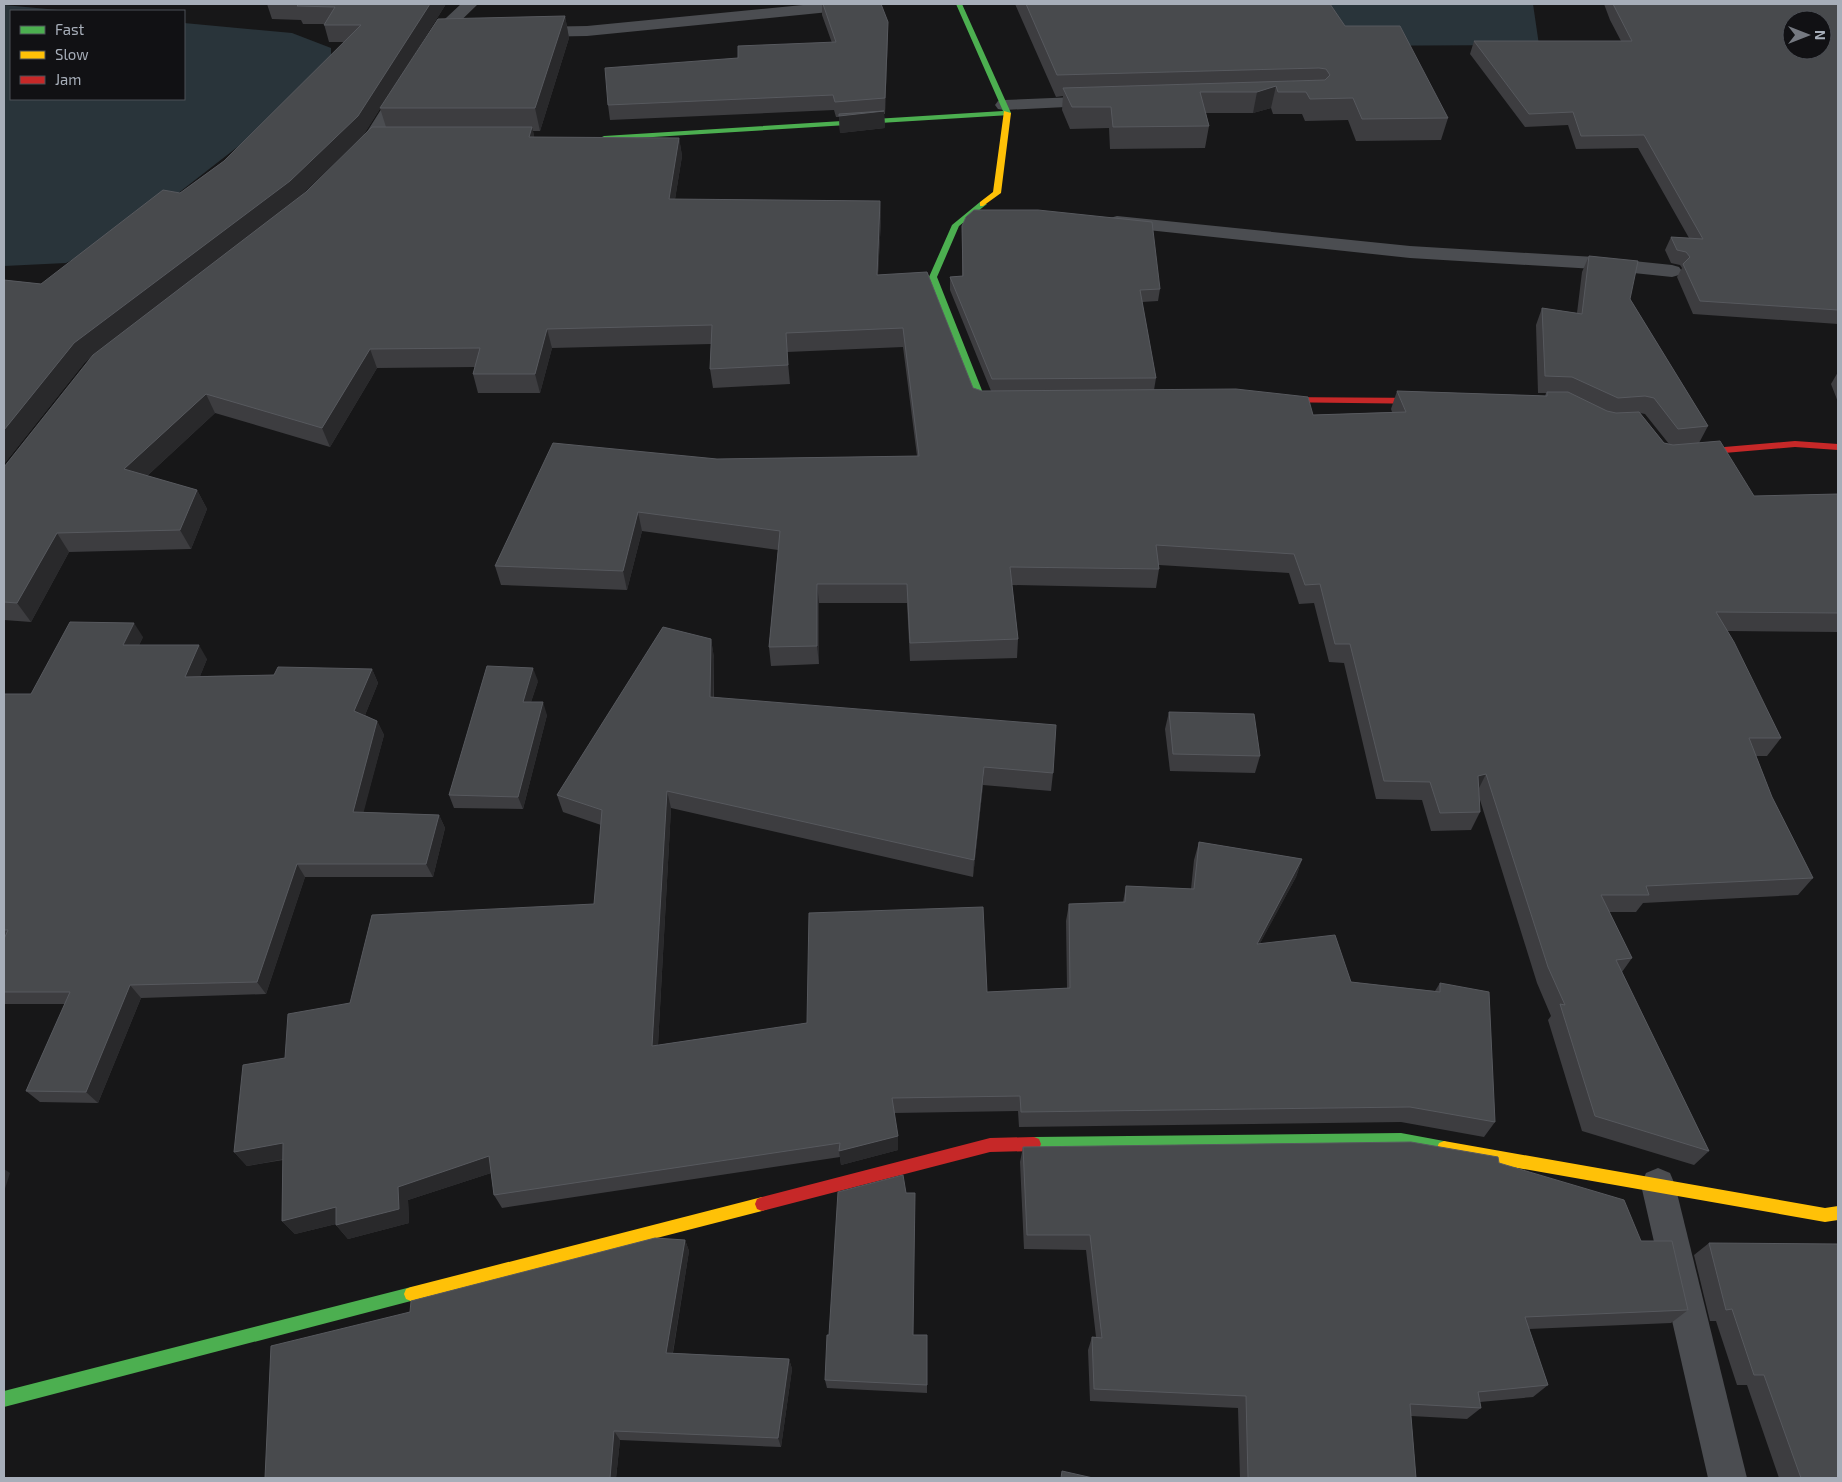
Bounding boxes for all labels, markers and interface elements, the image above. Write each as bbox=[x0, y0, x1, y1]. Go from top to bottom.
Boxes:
legend bbox=[10, 10, 185, 100]
north arrow bbox=[1782, 10, 1832, 60]
text: Fast bbox=[55, 20, 85, 38]
text: N bbox=[1812, 30, 1829, 40]
text: Slow bbox=[55, 45, 89, 63]
text: Jam bbox=[55, 70, 81, 88]

